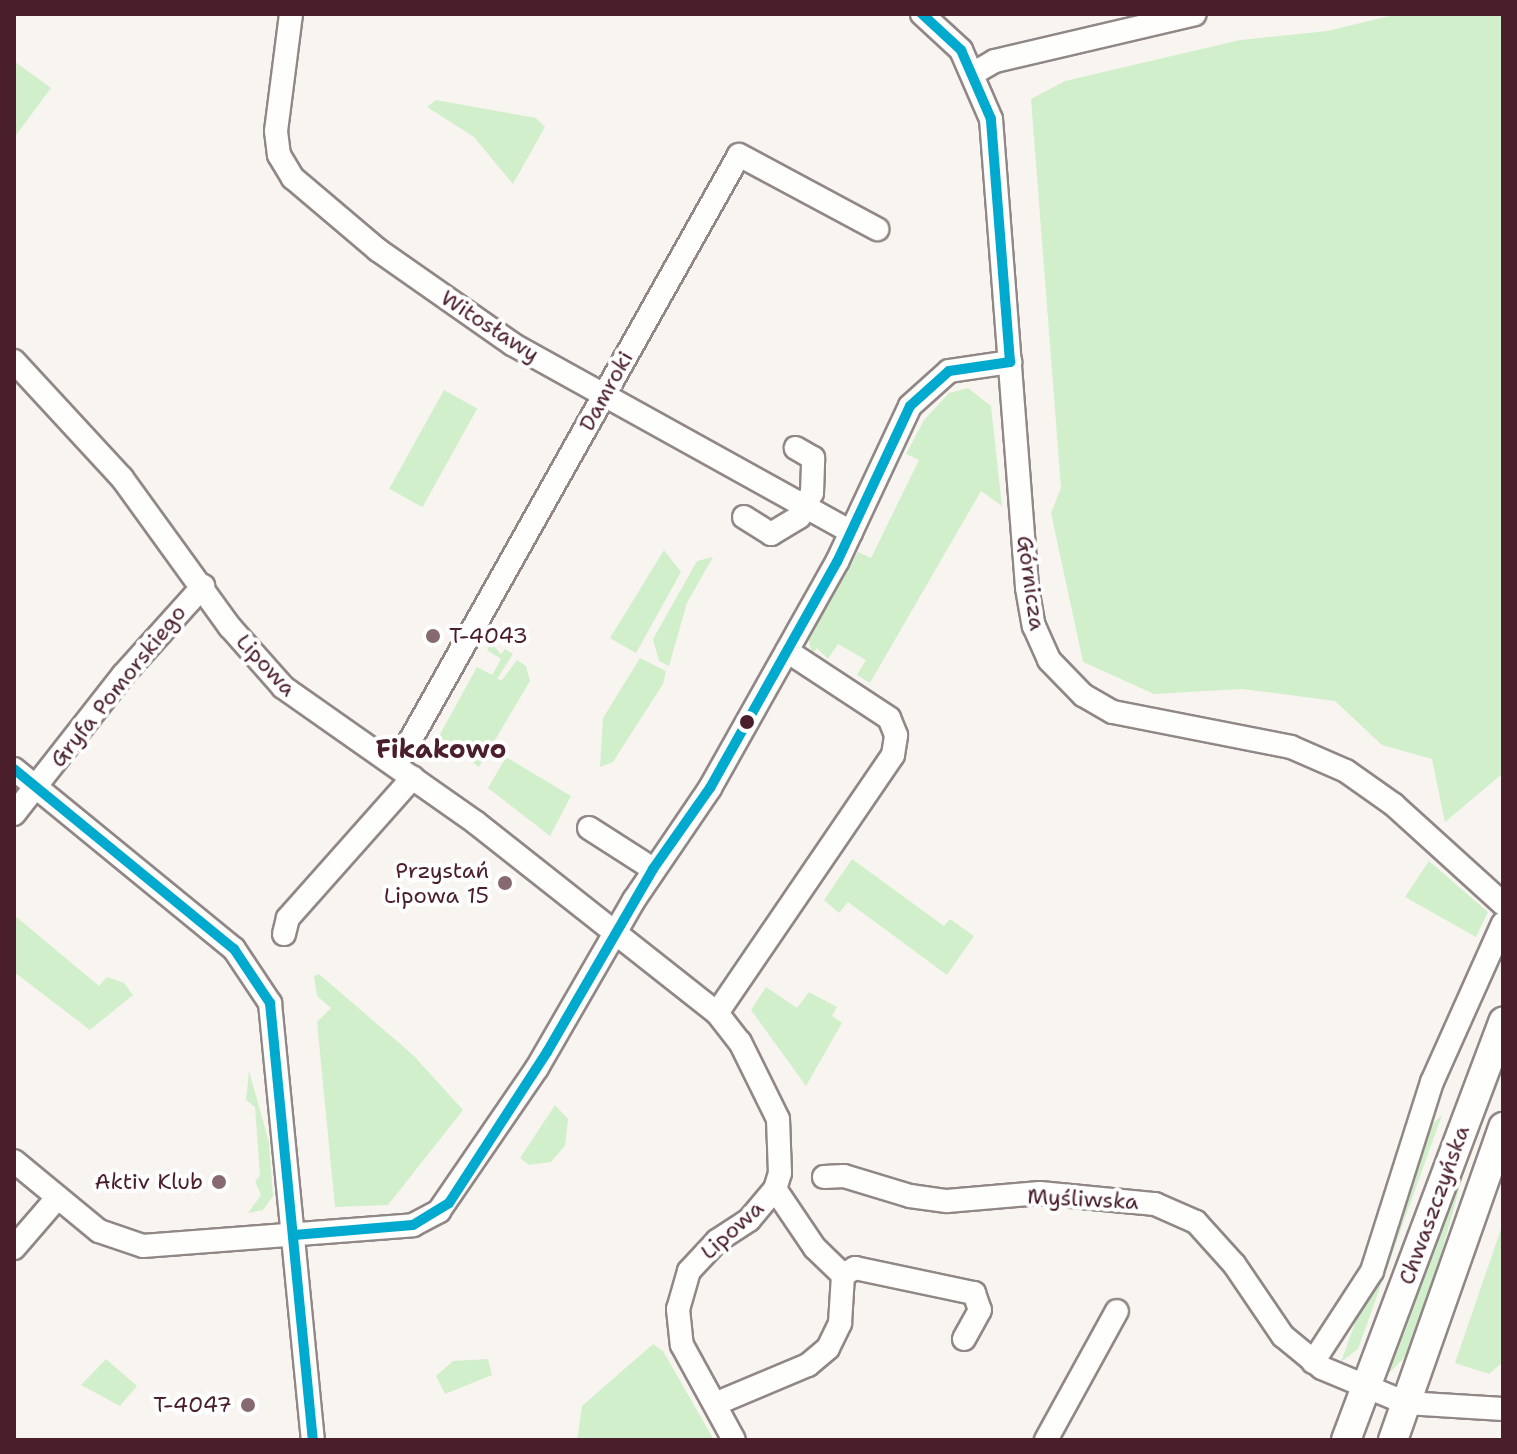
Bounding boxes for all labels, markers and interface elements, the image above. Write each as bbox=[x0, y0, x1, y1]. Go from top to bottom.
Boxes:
street label: Witosławy bbox=[436, 284, 544, 368]
street label: Damroki bbox=[573, 346, 639, 436]
street label: Górnicza bbox=[1011, 534, 1051, 632]
street label: Gryfa Pomorskiego bbox=[44, 600, 192, 772]
place label: T-4043 bbox=[449, 623, 528, 649]
marker: T-4043 bbox=[424, 627, 442, 645]
street label: Lipowa bbox=[231, 628, 301, 702]
unlabelled marker bbox=[739, 714, 755, 730]
district label: Fikakowo bbox=[376, 733, 506, 765]
place label: Przystań Lipowa 15 bbox=[384, 857, 489, 908]
marker: Przystań Lipowa 15 bbox=[496, 874, 514, 892]
street label: Chwaszczyńska bbox=[1393, 1122, 1475, 1288]
place label: Aktiv Klub bbox=[95, 1169, 203, 1195]
marker: Aktiv Klub bbox=[210, 1173, 228, 1191]
street label: Myśliwska bbox=[1027, 1183, 1139, 1215]
street label: Lipowa bbox=[695, 1195, 769, 1265]
place label: T-4047 bbox=[153, 1392, 232, 1418]
marker: T-4047 bbox=[239, 1396, 257, 1414]

